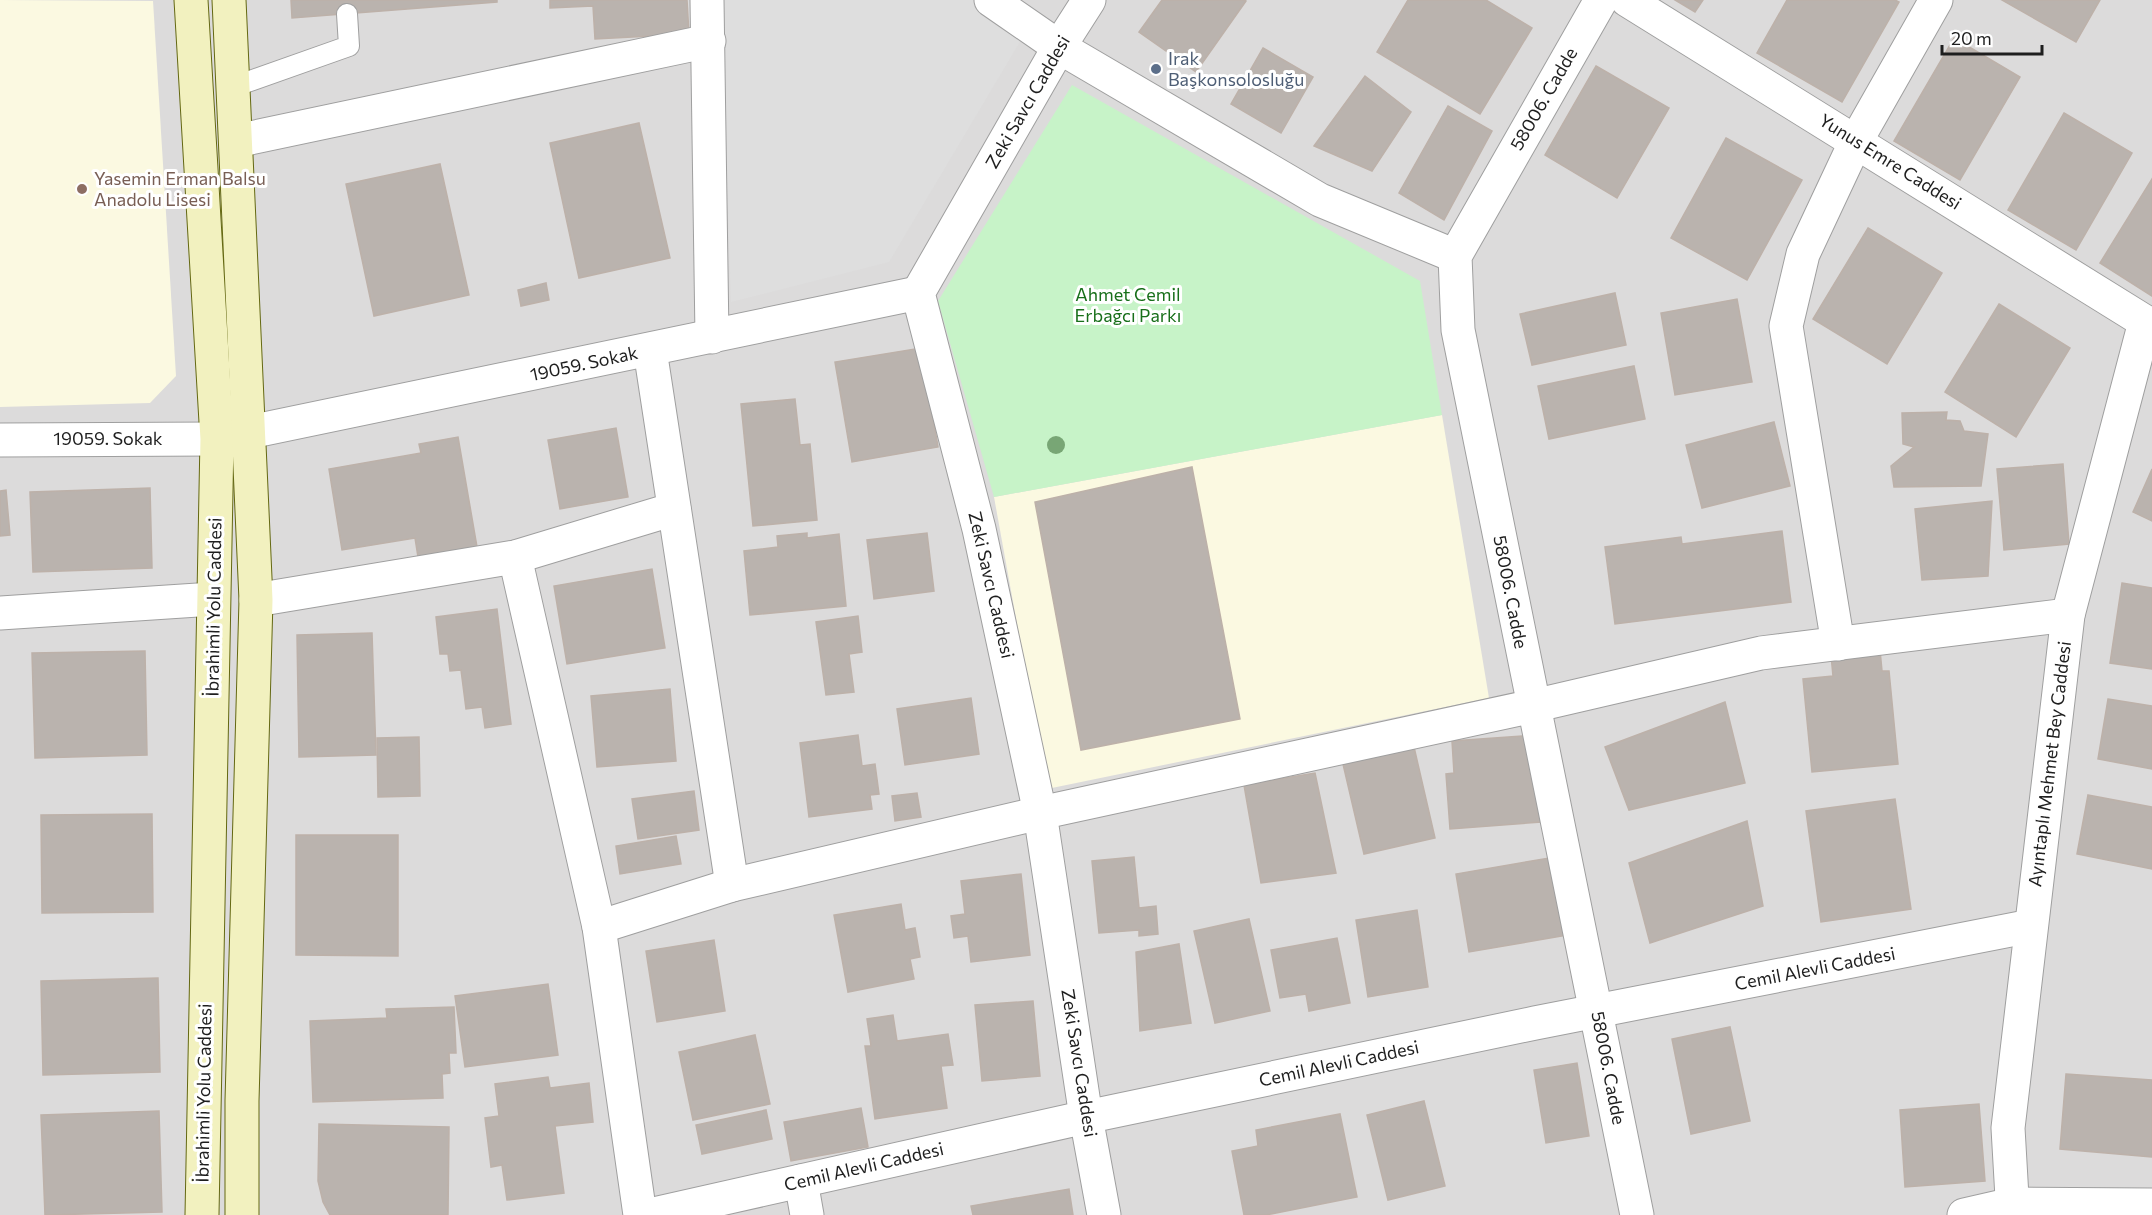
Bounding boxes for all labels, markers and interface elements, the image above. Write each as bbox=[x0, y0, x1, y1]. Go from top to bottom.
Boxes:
scale bar bbox=[1942, 18, 2042, 56]
text: 20 m bbox=[1951, 27, 1992, 49]
street label: Zeki Savcı Caddesi bbox=[980, 31, 1074, 172]
street label: 58006. Cadde bbox=[1505, 43, 1581, 154]
place label: Irak Başkonsolosluğu bbox=[1168, 47, 1304, 90]
marker: Irak Başkonsolosluğu bbox=[1149, 62, 1163, 76]
street label: Yunus Emre Caddesi bbox=[1815, 108, 1966, 214]
place label: Yasemin Erman Balsu Anadolu Lisesi bbox=[94, 167, 266, 210]
marker: Yasemin Erman Balsu Anadolu Lisesi bbox=[75, 182, 89, 196]
park label: Ahmet Cemil Erbağcı Parkı bbox=[1075, 283, 1181, 326]
street label: 19059. Sokak bbox=[528, 341, 640, 385]
street label: 19059. Sokak bbox=[53, 427, 163, 449]
street label: Zeki Savcı Caddesi bbox=[964, 509, 1020, 660]
street label: İbrahimli Yolu Caddesi bbox=[200, 517, 226, 697]
street label: 58006. Cadde bbox=[1489, 533, 1533, 650]
street label: Ayıntaplı Mehmet Bey Caddesi bbox=[2023, 640, 2075, 888]
street label: Cemil Alevli Caddesi bbox=[1733, 942, 1897, 994]
street label: Zeki Savcı Caddesi bbox=[1057, 987, 1103, 1139]
street label: İbrahimli Yolu Caddesi bbox=[190, 1003, 216, 1183]
street label: 58006. Cadde bbox=[1587, 1009, 1631, 1126]
street label: Cemil Alevli Caddesi bbox=[1257, 1035, 1421, 1091]
street label: Cemil Alevli Caddesi bbox=[782, 1137, 946, 1195]

